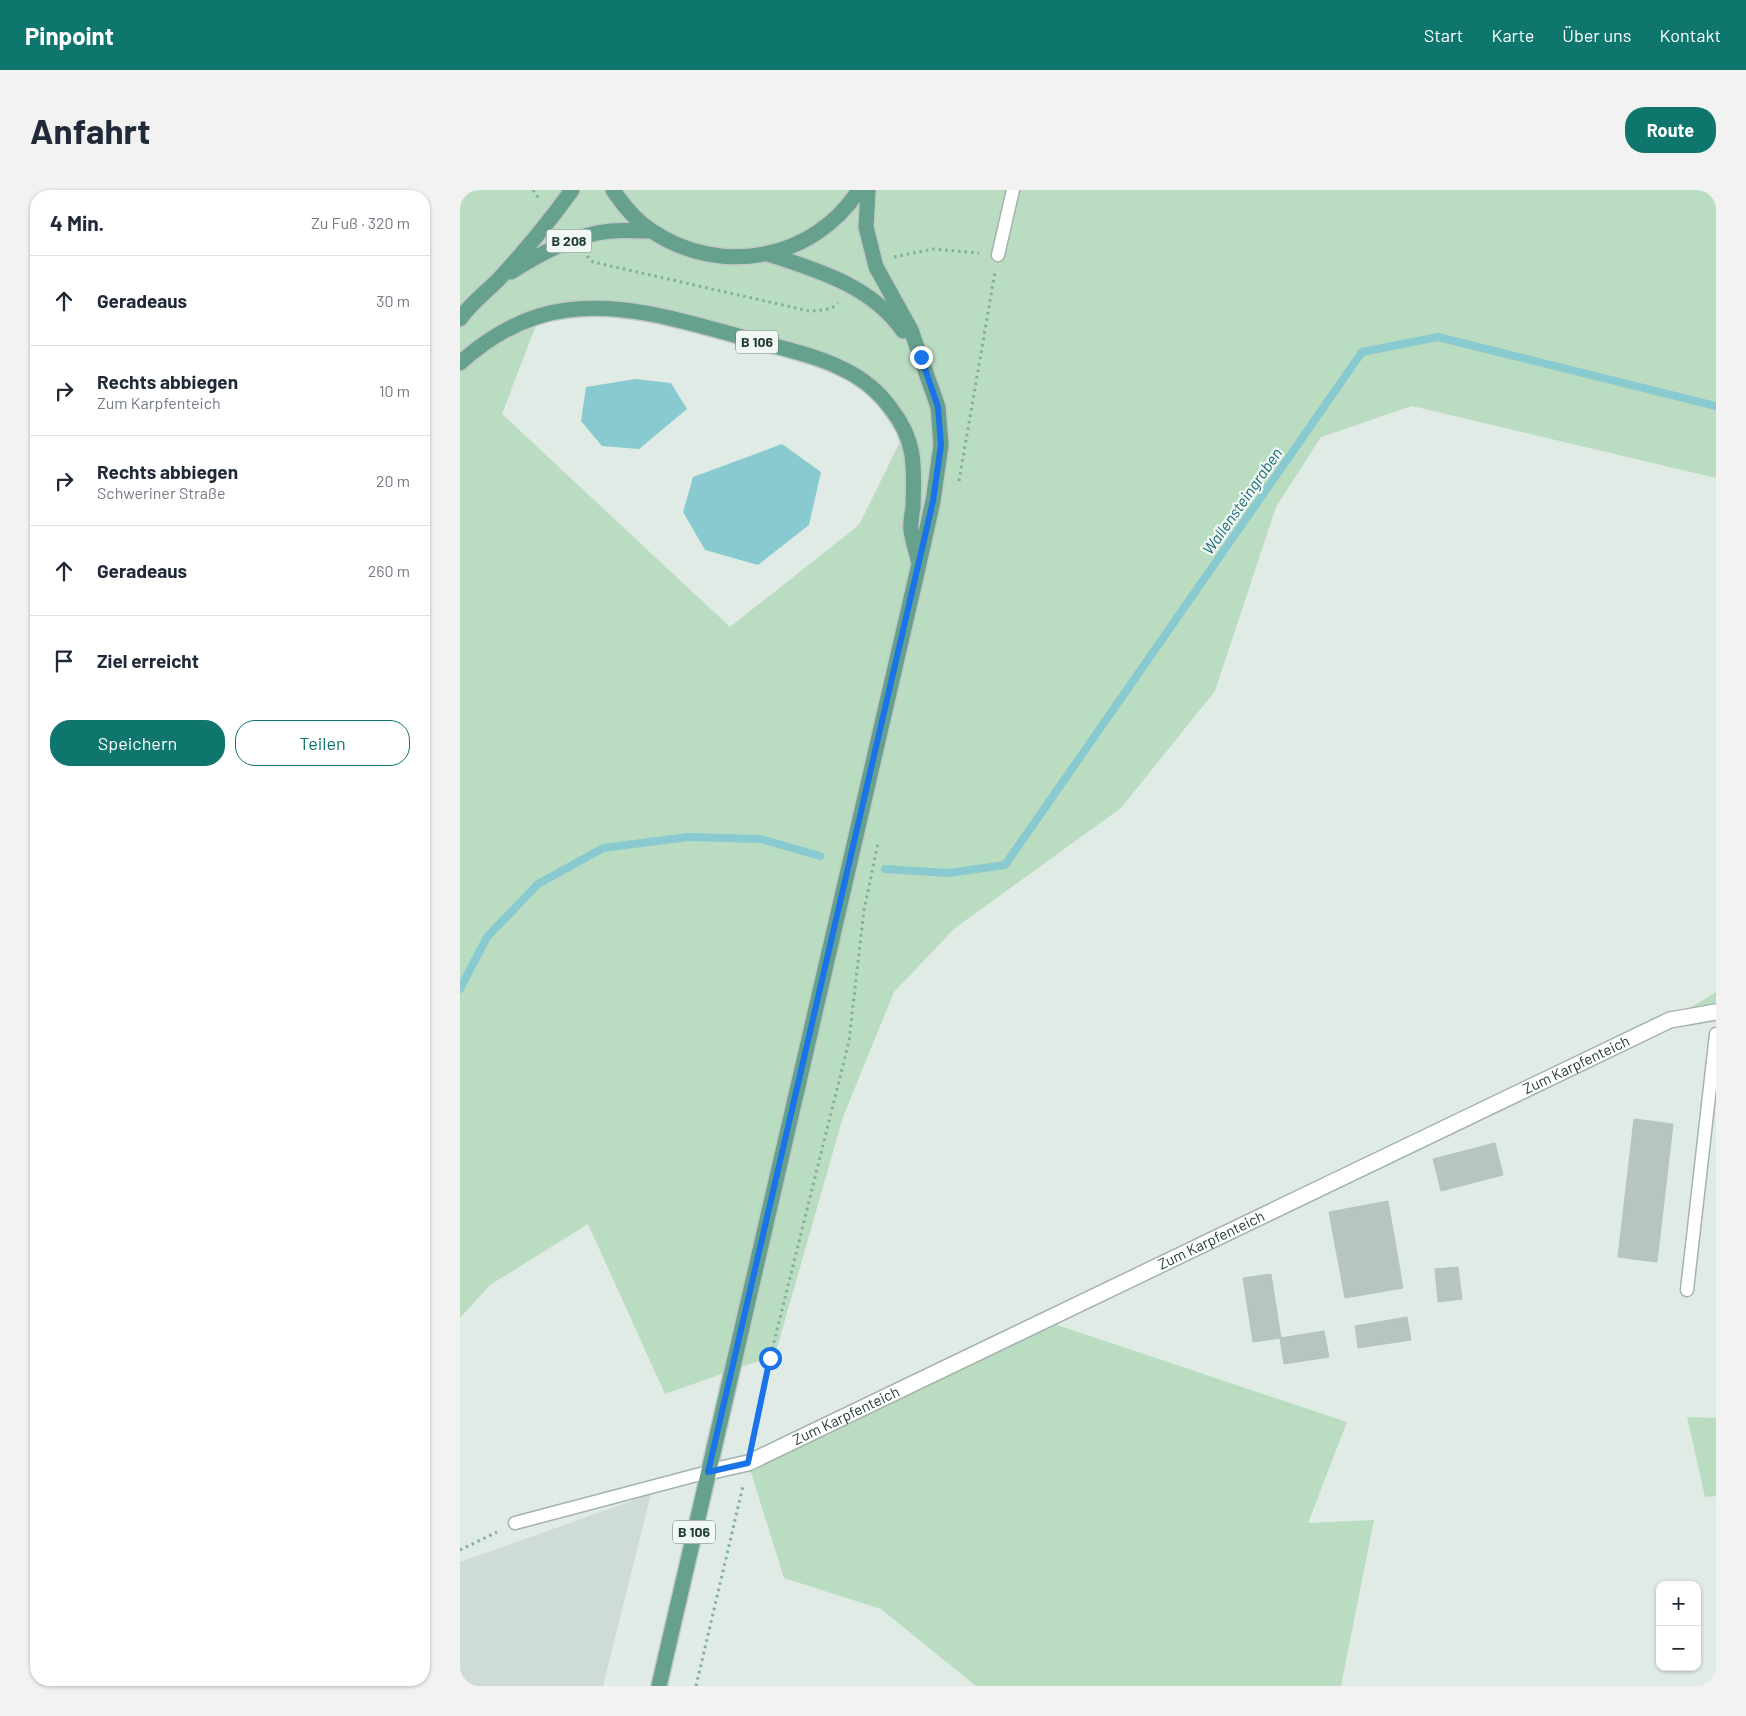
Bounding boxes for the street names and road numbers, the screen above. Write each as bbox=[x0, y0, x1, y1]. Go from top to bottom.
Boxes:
road number: B 208 bbox=[546, 230, 592, 252]
road number: B 106 bbox=[736, 330, 778, 353]
street label: Zum Karpfenteich bbox=[1520, 1031, 1632, 1097]
street label: Zum Karpfenteich bbox=[1155, 1206, 1267, 1273]
street label: Zum Karpfenteich bbox=[790, 1382, 902, 1448]
road number: B 106 bbox=[673, 1520, 715, 1544]

